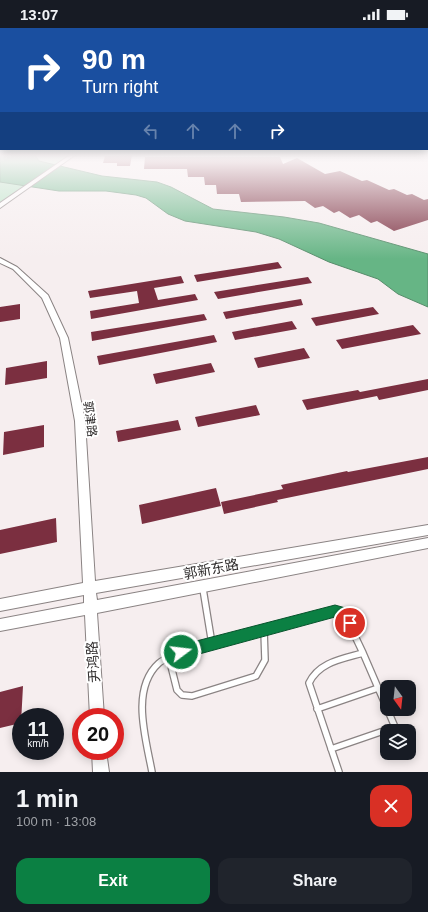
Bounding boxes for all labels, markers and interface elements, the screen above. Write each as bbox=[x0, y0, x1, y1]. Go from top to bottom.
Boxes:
text: 13:07 bbox=[20, 6, 58, 23]
icon: right bbox=[16, 44, 68, 96]
text: 90 m bbox=[82, 44, 146, 75]
text: Turn right bbox=[82, 77, 158, 97]
icon: left bbox=[140, 120, 162, 142]
icon: ahead bbox=[182, 120, 204, 142]
icon: ahead bbox=[224, 120, 246, 142]
icon: right bbox=[266, 120, 288, 142]
street label: 郭津路 bbox=[81, 400, 99, 438]
street label: 郭新东路 bbox=[182, 556, 240, 582]
pin bbox=[333, 606, 367, 640]
icon: arrive bbox=[339, 612, 361, 634]
position arrow bbox=[160, 631, 202, 673]
street label: 尹鸿路 bbox=[84, 640, 102, 684]
north arrow bbox=[380, 680, 416, 716]
map controls bbox=[380, 680, 416, 760]
speed limit sign: 20 bbox=[72, 708, 124, 760]
text: 11 bbox=[27, 718, 49, 740]
button: layers bbox=[380, 724, 416, 760]
text: km/h bbox=[27, 738, 49, 749]
text: 1 min bbox=[16, 785, 79, 812]
button: close bbox=[370, 785, 412, 827]
text: 100 m · 13:08 bbox=[16, 814, 96, 829]
button: Exit bbox=[16, 858, 210, 904]
button: Share bbox=[218, 858, 412, 904]

